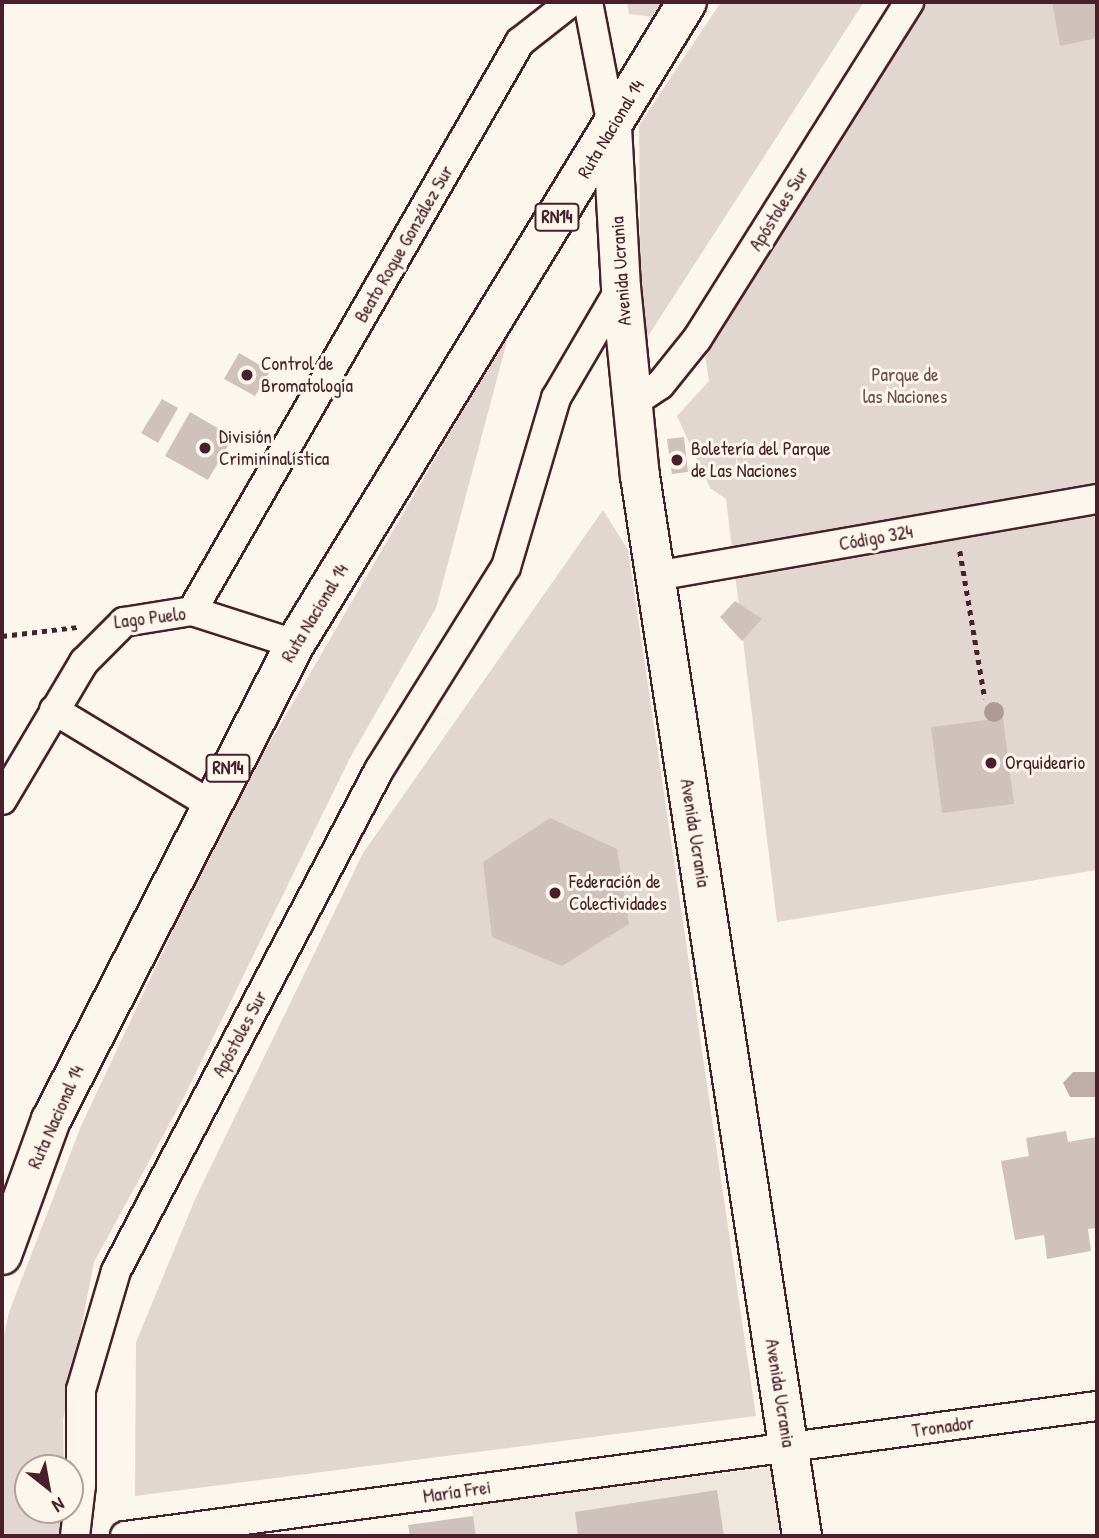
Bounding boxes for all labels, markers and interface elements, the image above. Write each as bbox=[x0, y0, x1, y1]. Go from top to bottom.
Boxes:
street label: Ruta Nacional 14 bbox=[573, 76, 649, 182]
street label: Beato Roque González Sur bbox=[350, 161, 458, 327]
street label: Apóstoles Sur bbox=[744, 163, 814, 255]
road number: RN14 bbox=[534, 202, 580, 232]
street label: Avenida Ucrania bbox=[606, 216, 636, 326]
place label: Control de Bromatología bbox=[261, 353, 353, 397]
park label: Parque de las Naciones bbox=[863, 364, 947, 408]
marker: Control de Bromatología bbox=[239, 367, 255, 383]
place label: División Crimininalística bbox=[219, 426, 329, 470]
place label: Boletería del Parque de Las Naciones bbox=[691, 438, 831, 482]
marker: División Crimininalística bbox=[197, 440, 213, 456]
marker: Boletería del Parque de Las Naciones bbox=[669, 452, 685, 468]
street label: Código 324 bbox=[837, 520, 915, 556]
street label: Ruta Nacional 14 bbox=[277, 560, 353, 666]
street label: Lago Puelo bbox=[113, 602, 187, 634]
place label: Orquideario bbox=[1005, 752, 1085, 774]
road number: RN14 bbox=[205, 754, 251, 782]
marker: Orquideario bbox=[983, 755, 999, 771]
street label: Avenida Ucrania bbox=[675, 777, 715, 889]
place label: Federación de Colectividades bbox=[569, 871, 667, 915]
marker: Federación de Colectividades bbox=[547, 885, 563, 901]
street label: Apóstoles Sur bbox=[208, 987, 272, 1081]
street label: Ruta Nacional 14 bbox=[23, 1062, 89, 1172]
street label: Avenida Ucrania bbox=[760, 1337, 800, 1449]
street label: Tronador bbox=[911, 1411, 975, 1443]
north arrow bbox=[14, 1454, 84, 1524]
street label: María Frei bbox=[422, 1476, 492, 1508]
text: N bbox=[48, 1492, 70, 1519]

